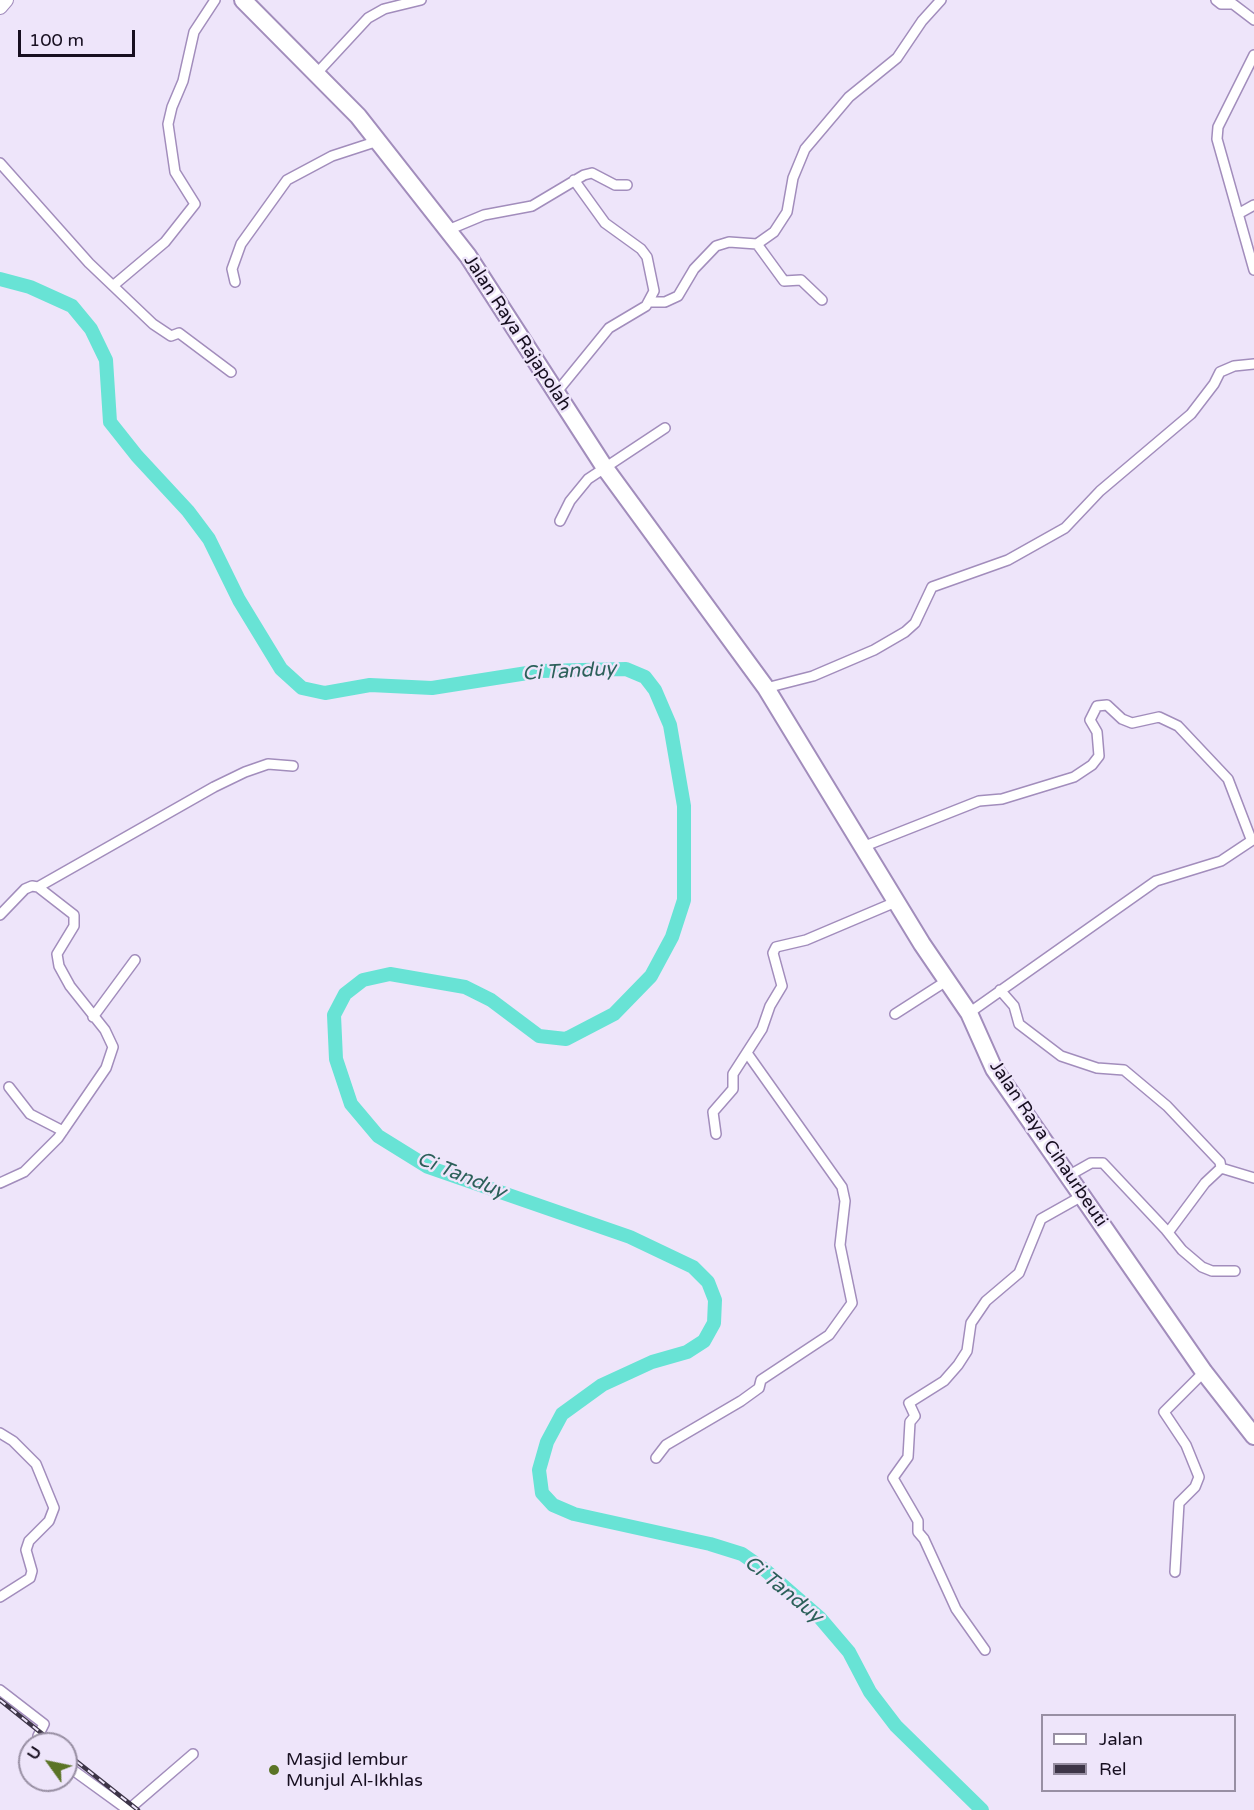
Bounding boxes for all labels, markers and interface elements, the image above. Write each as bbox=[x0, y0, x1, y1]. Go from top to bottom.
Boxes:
scale bar bbox=[21, 18, 138, 56]
text: 100 m bbox=[29, 29, 84, 51]
street label: Jalan Raya Rajapolah bbox=[459, 251, 575, 415]
water label: Ci Tanduy bbox=[522, 658, 616, 686]
street label: Jalan Raya Cihaurbeuti bbox=[984, 1057, 1112, 1231]
water label: Ci Tanduy bbox=[413, 1147, 509, 1205]
water label: Ci Tanduy bbox=[739, 1551, 827, 1629]
legend bbox=[1041, 1714, 1236, 1792]
text: Jalan bbox=[1099, 1728, 1143, 1750]
north arrow bbox=[18, 1732, 78, 1792]
text: U bbox=[23, 1743, 46, 1764]
place label: Masjid lembur Munjul Al-Ikhlas bbox=[286, 1749, 423, 1792]
text: Rel bbox=[1099, 1758, 1127, 1780]
marker: Masjid lembur Munjul Al-Ikhlas bbox=[267, 1763, 281, 1777]

